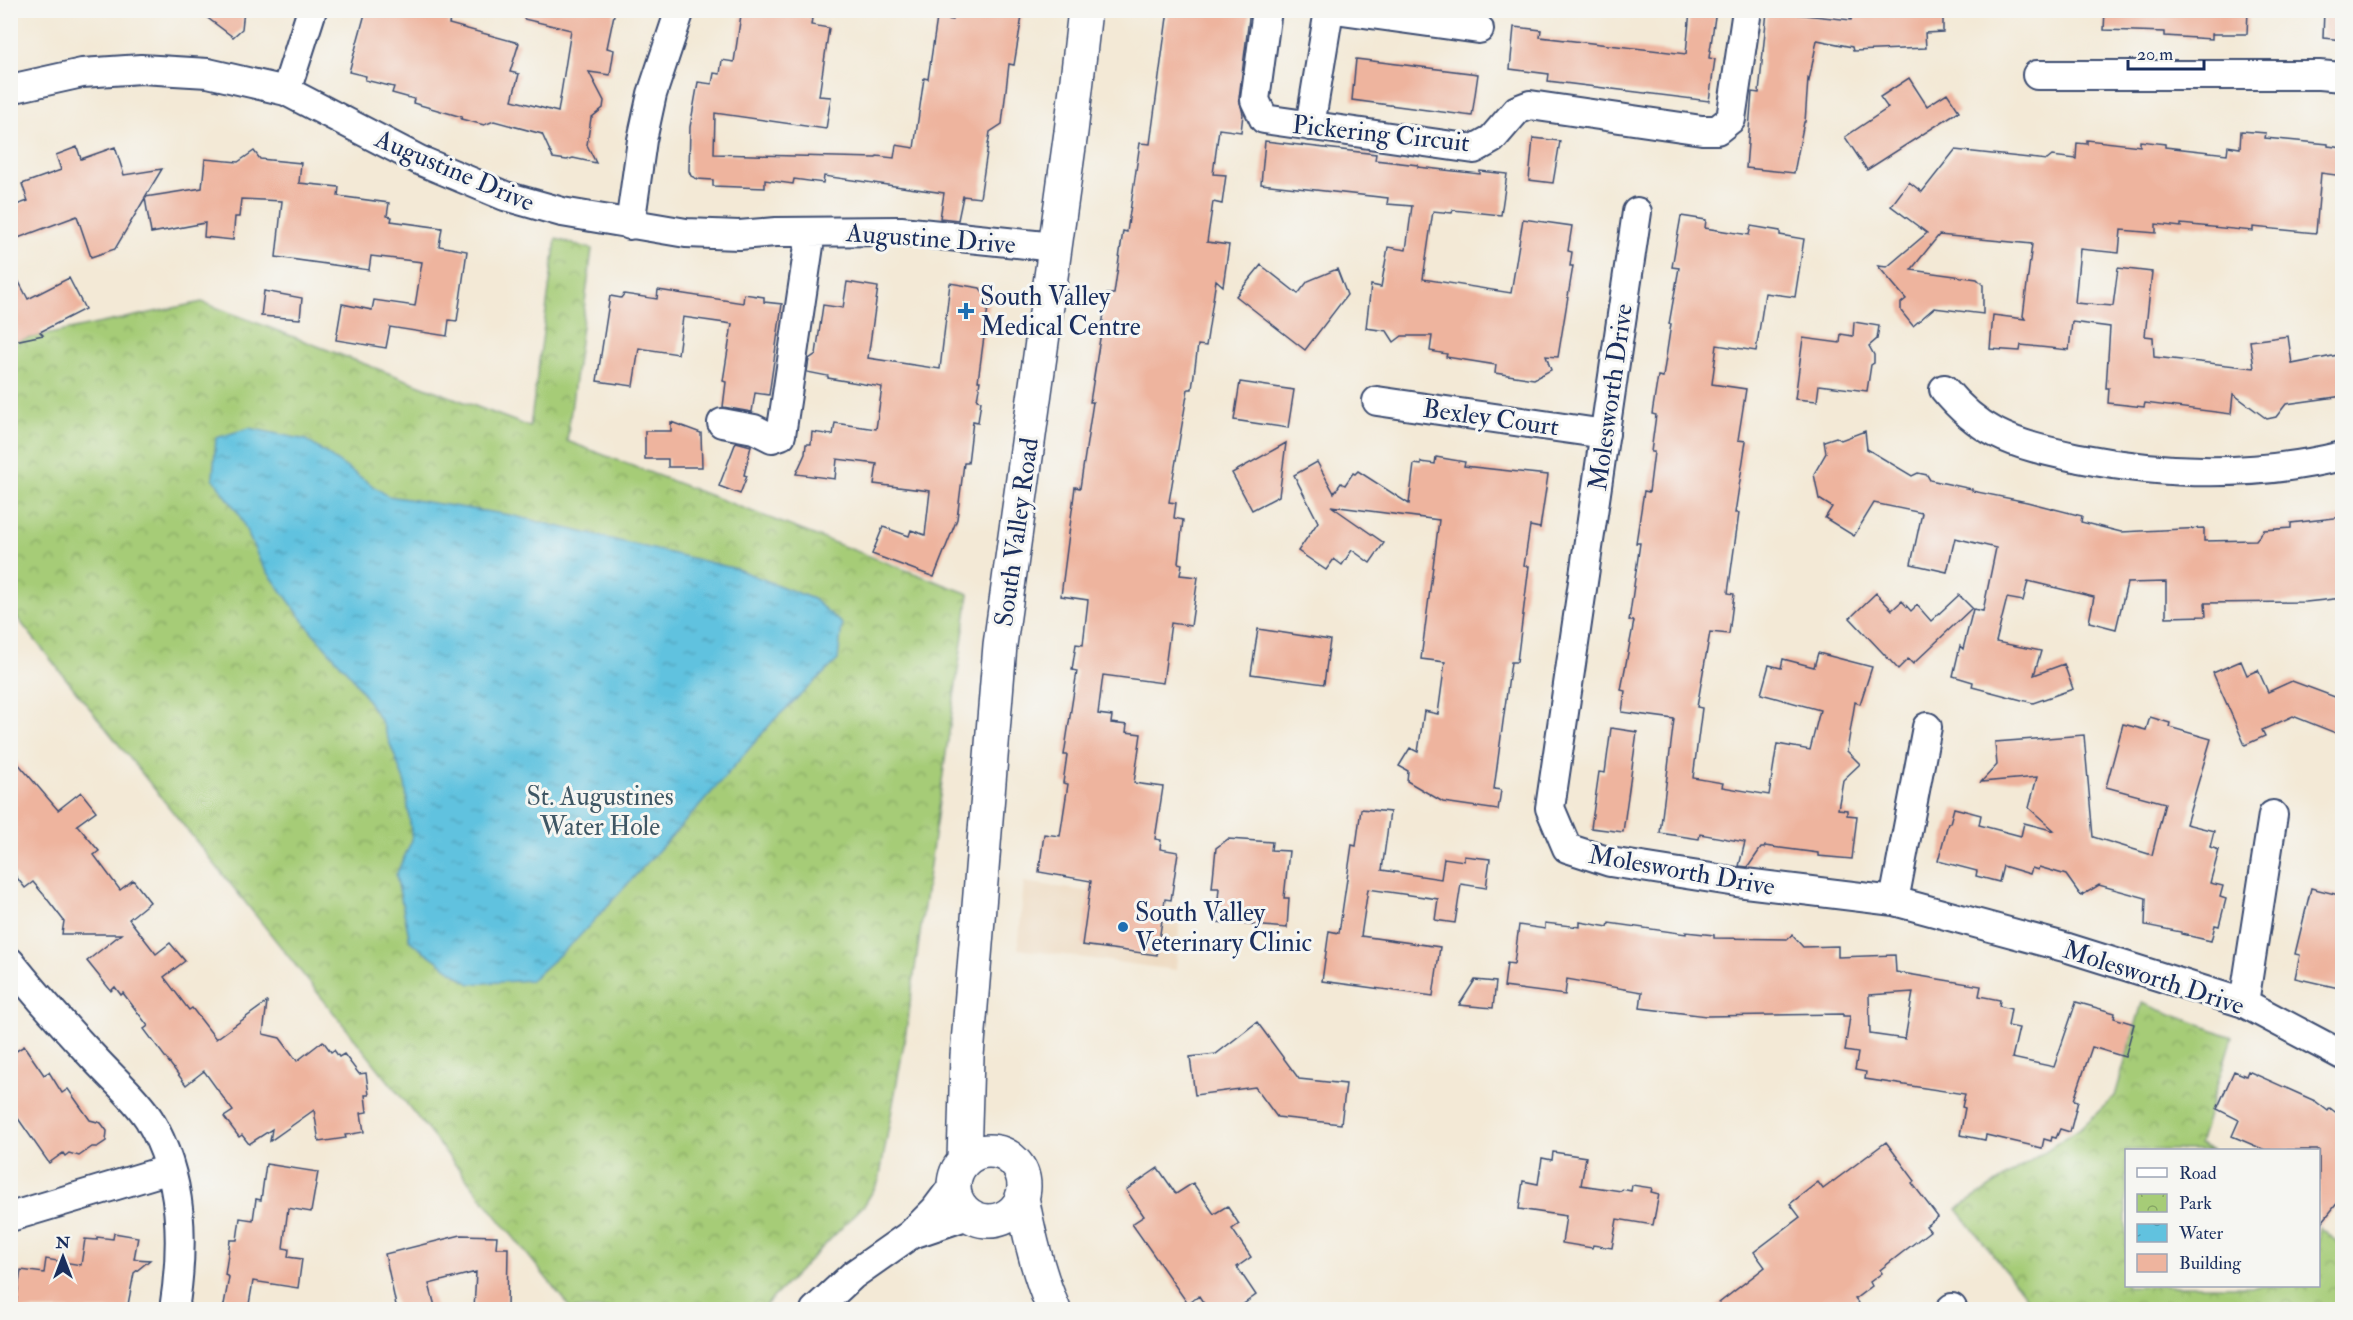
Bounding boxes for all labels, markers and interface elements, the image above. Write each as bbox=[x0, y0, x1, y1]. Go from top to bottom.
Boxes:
scale bar bbox=[2128, 33, 2204, 71]
text: 20 m bbox=[2137, 43, 2173, 66]
street label: Pickering Circuit bbox=[1291, 109, 1471, 159]
street label: Augustine Drive bbox=[369, 123, 539, 219]
street label: Augustine Drive bbox=[844, 217, 1017, 261]
place label: South Valley Medical Centre bbox=[980, 281, 1141, 343]
street label: Molesworth Drive bbox=[1582, 301, 1640, 493]
marker: South Valley Medical Centre bbox=[957, 302, 975, 320]
street label: Bexley Court bbox=[1421, 393, 1561, 443]
street label: South Valley Road bbox=[988, 436, 1046, 629]
park label: St. Augustines Water Hole bbox=[526, 781, 674, 843]
street label: Molesworth Drive bbox=[1586, 839, 1778, 903]
place label: South Valley Veterinary Clinic bbox=[1135, 897, 1312, 959]
marker: South Valley Veterinary Clinic bbox=[1116, 920, 1130, 934]
street label: Molesworth Drive bbox=[2059, 934, 2248, 1022]
legend bbox=[2125, 1149, 2320, 1287]
text: Road bbox=[2179, 1162, 2217, 1185]
text: Park bbox=[2179, 1192, 2212, 1215]
text: Water bbox=[2178, 1222, 2223, 1245]
north arrow bbox=[33, 1227, 93, 1287]
text: N bbox=[55, 1233, 71, 1253]
text: Building bbox=[2179, 1252, 2242, 1275]

